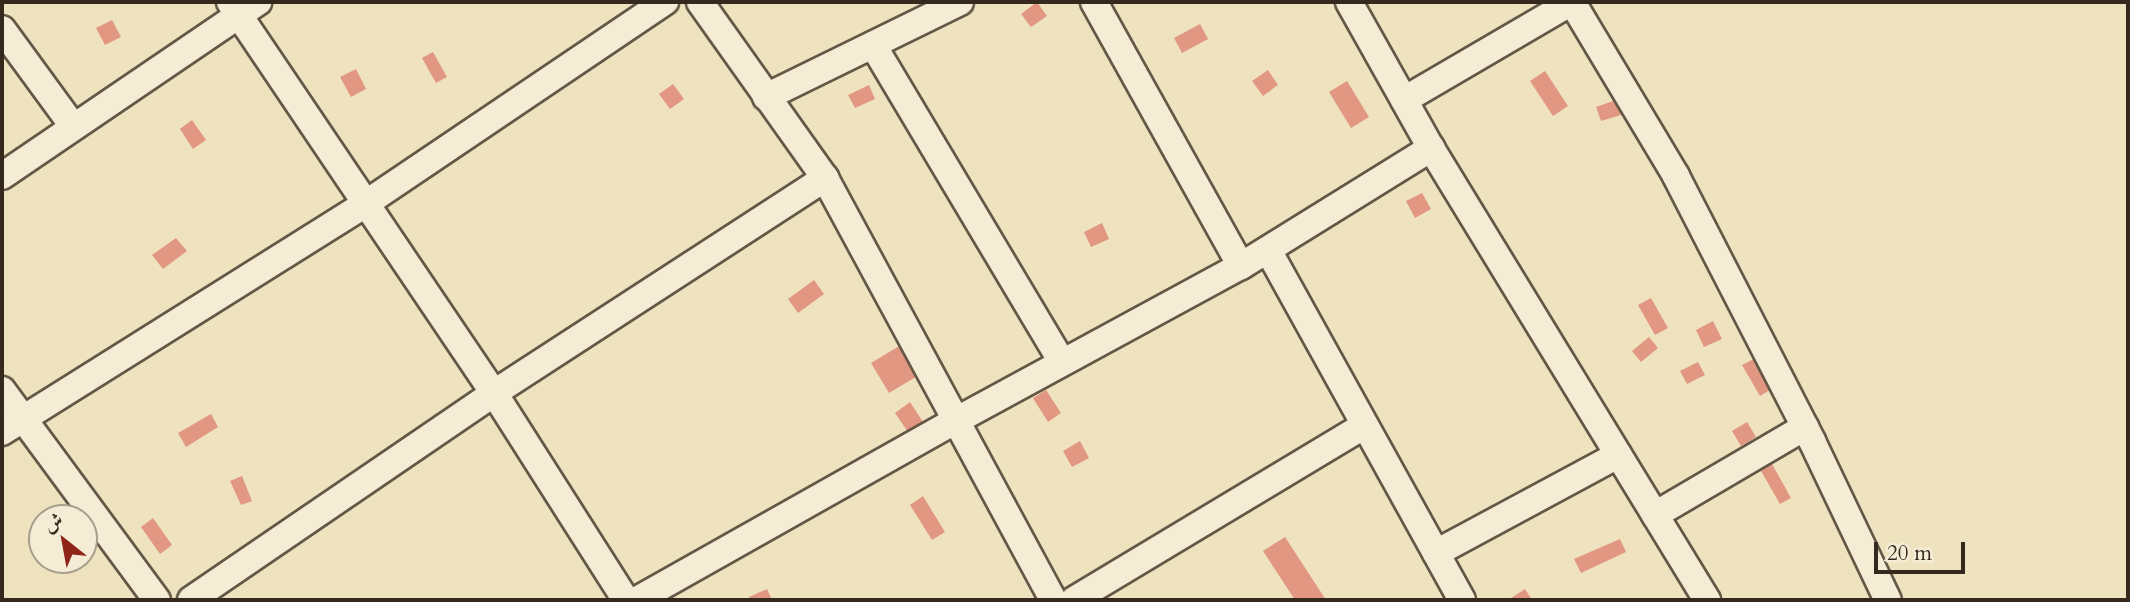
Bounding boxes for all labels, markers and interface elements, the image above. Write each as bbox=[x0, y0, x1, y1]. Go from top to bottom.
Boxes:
north arrow bbox=[28, 504, 98, 574]
text: ش bbox=[38, 507, 68, 539]
scale bar bbox=[1878, 528, 1969, 572]
text: 20 m bbox=[1887, 539, 1932, 568]

